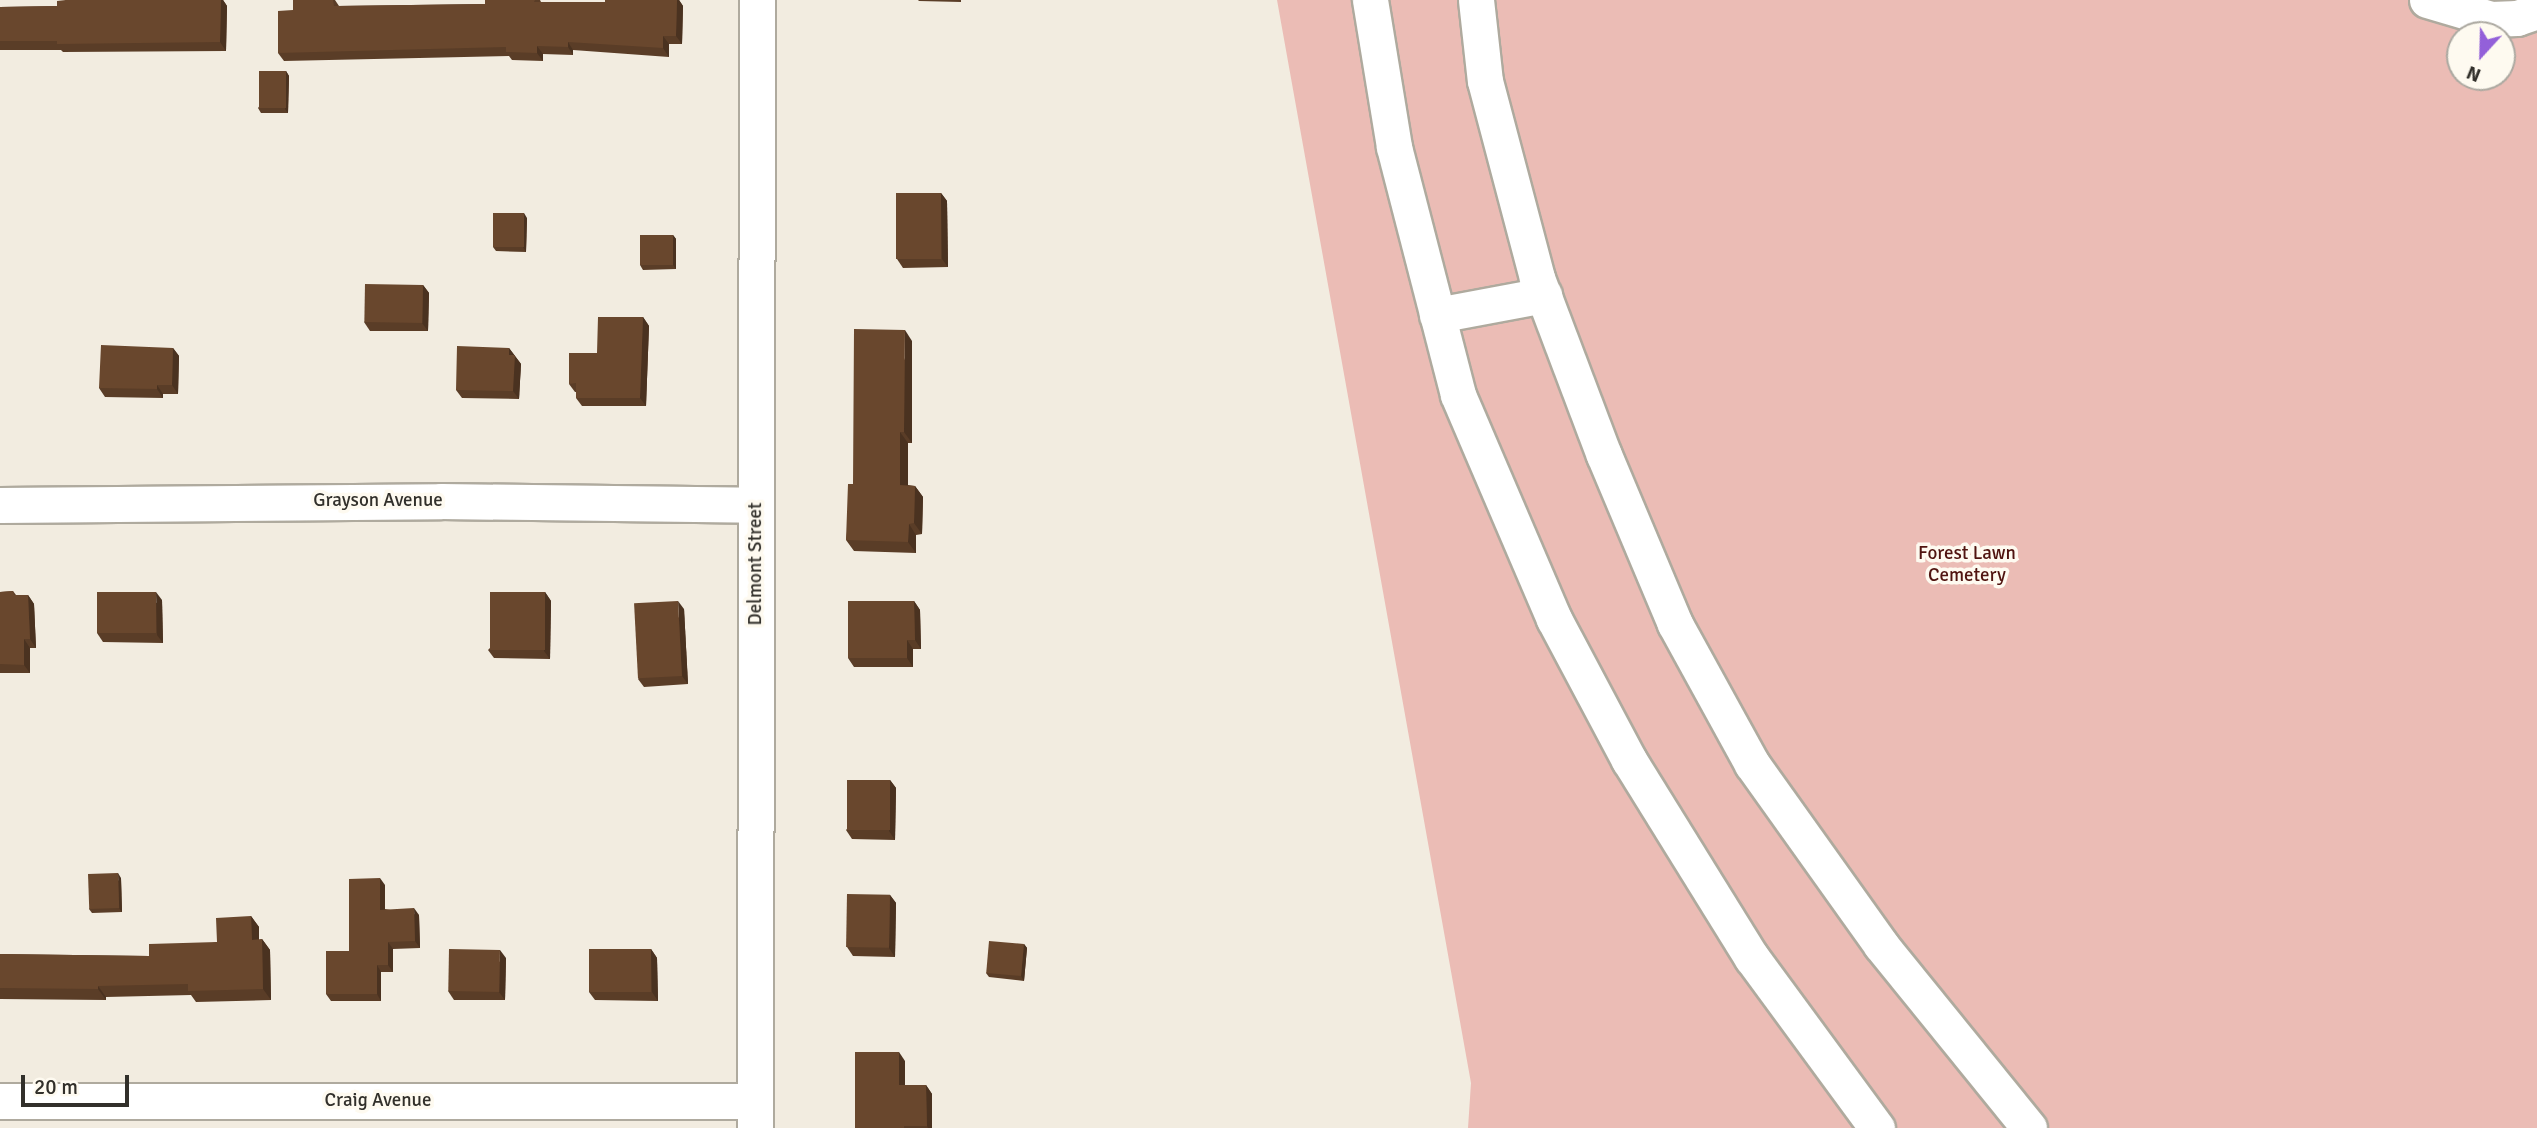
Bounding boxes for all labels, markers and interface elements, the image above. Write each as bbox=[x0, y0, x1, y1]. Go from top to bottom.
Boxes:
north arrow bbox=[2446, 21, 2516, 91]
text: N bbox=[2463, 60, 2485, 87]
street label: Grayson Avenue bbox=[313, 490, 443, 512]
street label: Delmont Street bbox=[745, 502, 767, 626]
park label: Forest Lawn Cemetery bbox=[1918, 543, 2016, 587]
scale bar bbox=[24, 1062, 133, 1106]
text: 20 m bbox=[34, 1074, 78, 1100]
street label: Craig Avenue bbox=[325, 1090, 431, 1112]

